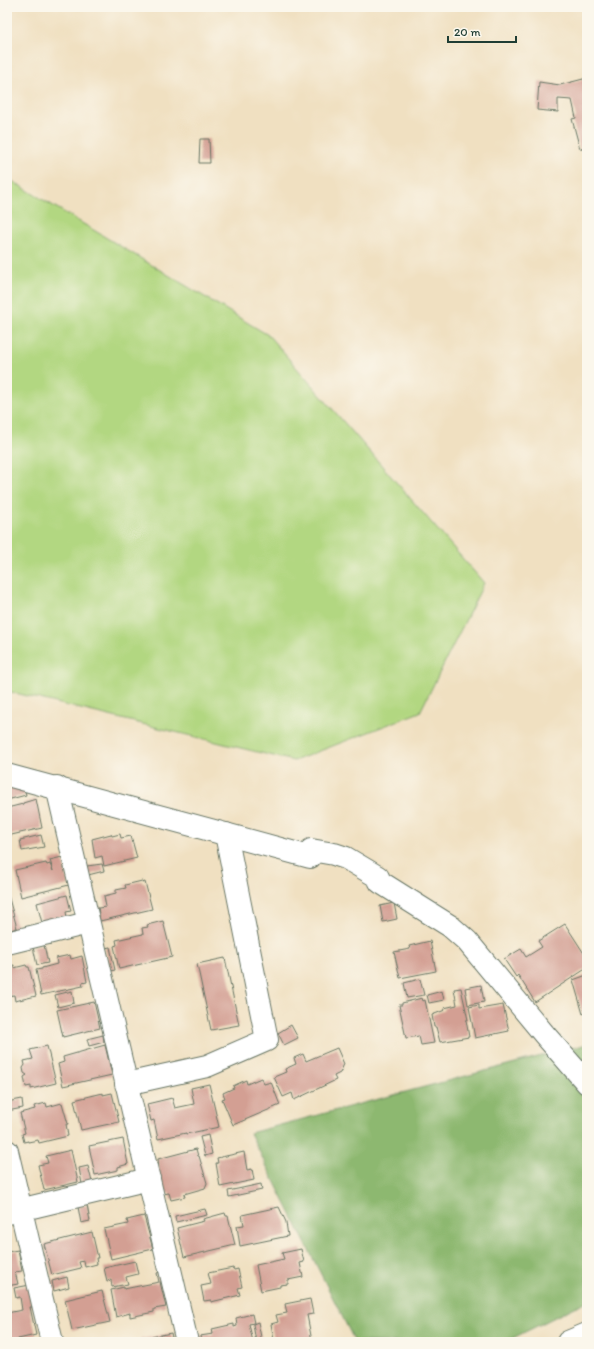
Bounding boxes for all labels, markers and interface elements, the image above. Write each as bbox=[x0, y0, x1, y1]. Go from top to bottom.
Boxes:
scale bar bbox=[448, 18, 516, 44]
text: 20 m bbox=[454, 25, 481, 39]

